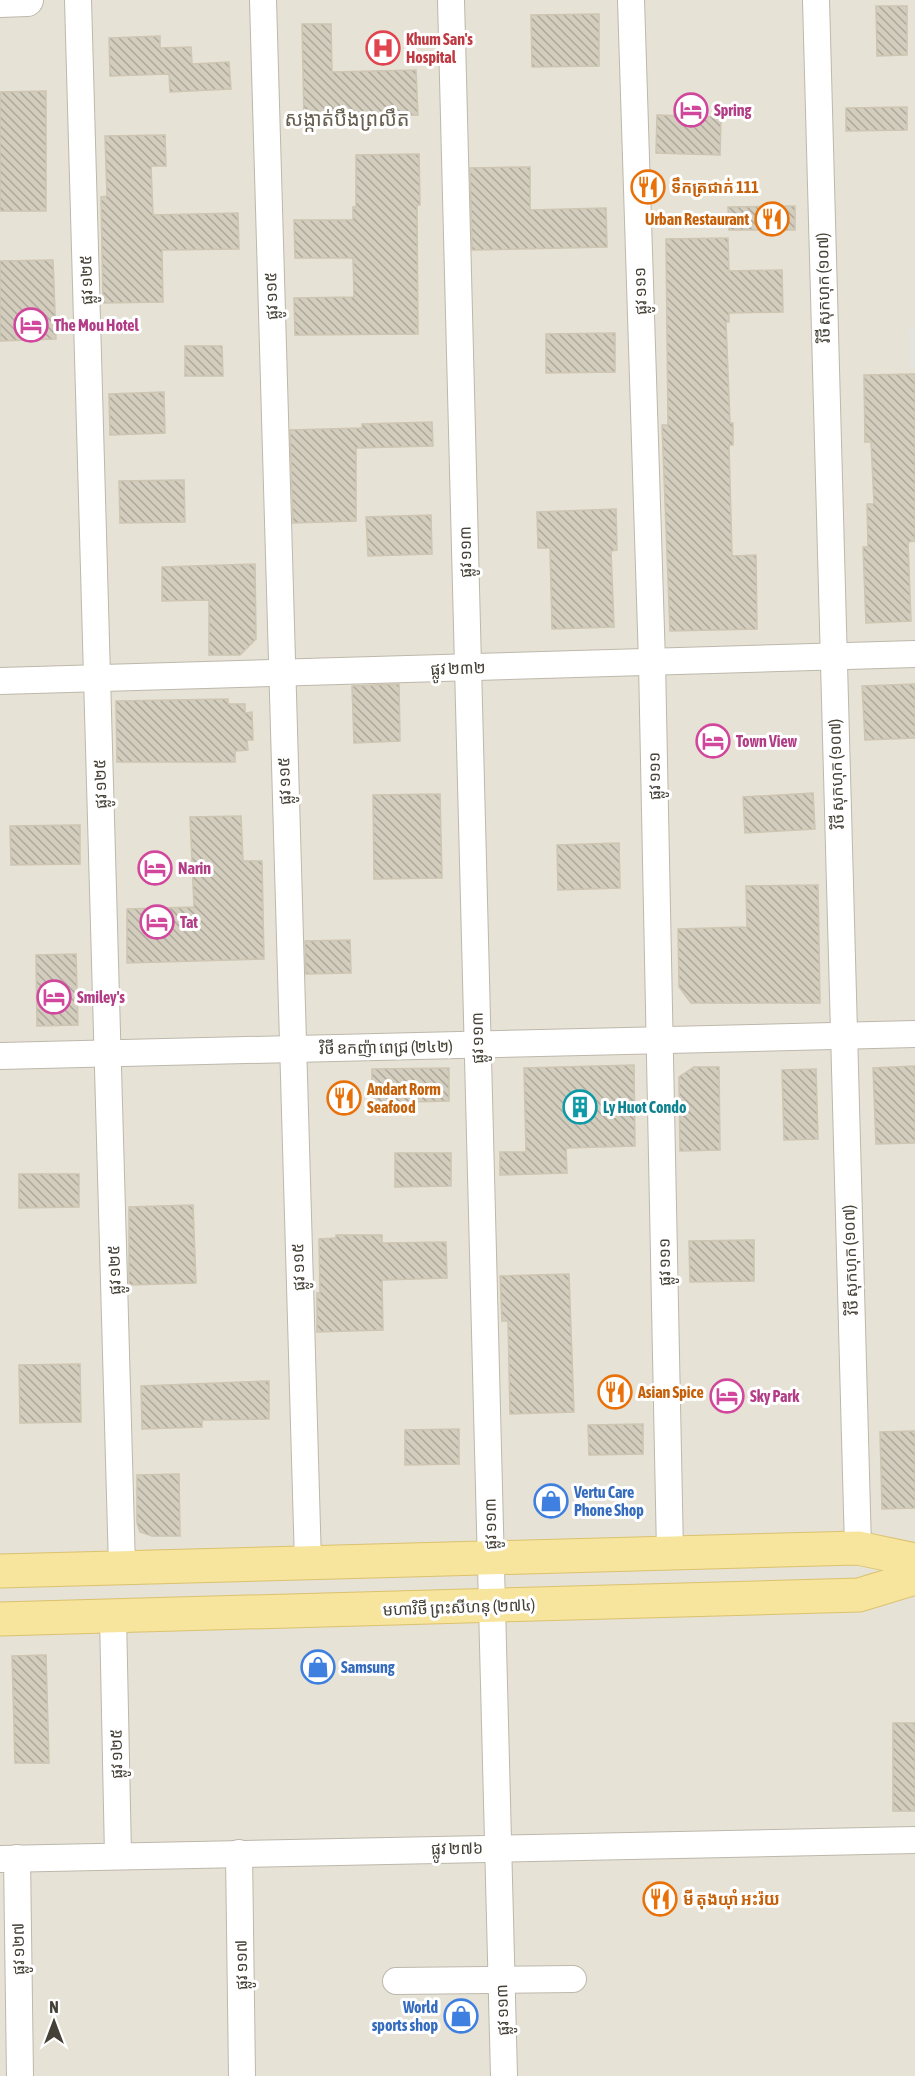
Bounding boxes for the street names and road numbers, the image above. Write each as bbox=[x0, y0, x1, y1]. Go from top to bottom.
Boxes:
street label: វិថី សុកហុក (១០៧) bbox=[812, 233, 835, 344]
street label: ផ្លូវ ១២៥ bbox=[76, 255, 102, 305]
street label: ផ្លូវ ១១១ bbox=[630, 266, 656, 315]
street label: ផ្លូវ ១១៥ bbox=[261, 271, 287, 320]
street label: ផ្លូវ ១១៣ bbox=[456, 526, 480, 578]
street label: ផ្លូវ ២៣២ bbox=[430, 658, 486, 684]
street label: វិថី សុកហុក (១០៧) bbox=[824, 718, 849, 830]
street label: ផ្លូវ ១១១ bbox=[645, 752, 669, 800]
street label: ផ្លូវ ១១៥ bbox=[274, 756, 300, 805]
street label: ផ្លូវ ១២៥ bbox=[90, 759, 116, 809]
street label: ផ្លូវ ១១៣ bbox=[468, 1012, 492, 1064]
street label: វិថី ឧកញ៉ា ពេជ្រ (២៤២) bbox=[318, 1035, 453, 1058]
street label: វិថី សុកហុក (១០៧) bbox=[838, 1204, 863, 1316]
street label: ផ្លូវ ១១១ bbox=[655, 1238, 679, 1286]
street label: ផ្លូវ ១១៥ bbox=[288, 1242, 314, 1291]
street label: ផ្លូវ ១២៥ bbox=[104, 1245, 130, 1295]
street label: ផ្លូវ ១១៣ bbox=[481, 1498, 505, 1550]
street label: មហាវិថី ព្រះសីហនុ (២៧៤) bbox=[382, 1594, 536, 1621]
street label: ផ្លូវ ១២៥ bbox=[107, 1729, 131, 1779]
street label: ផ្លូវ ២៧៦ bbox=[431, 1839, 483, 1863]
street label: ផ្លូវ ១២៧ bbox=[9, 1923, 33, 1975]
street label: ផ្លូវ ១១៧ bbox=[232, 1940, 256, 1990]
street label: ផ្លូវ ១១៣ bbox=[492, 1984, 518, 2036]

